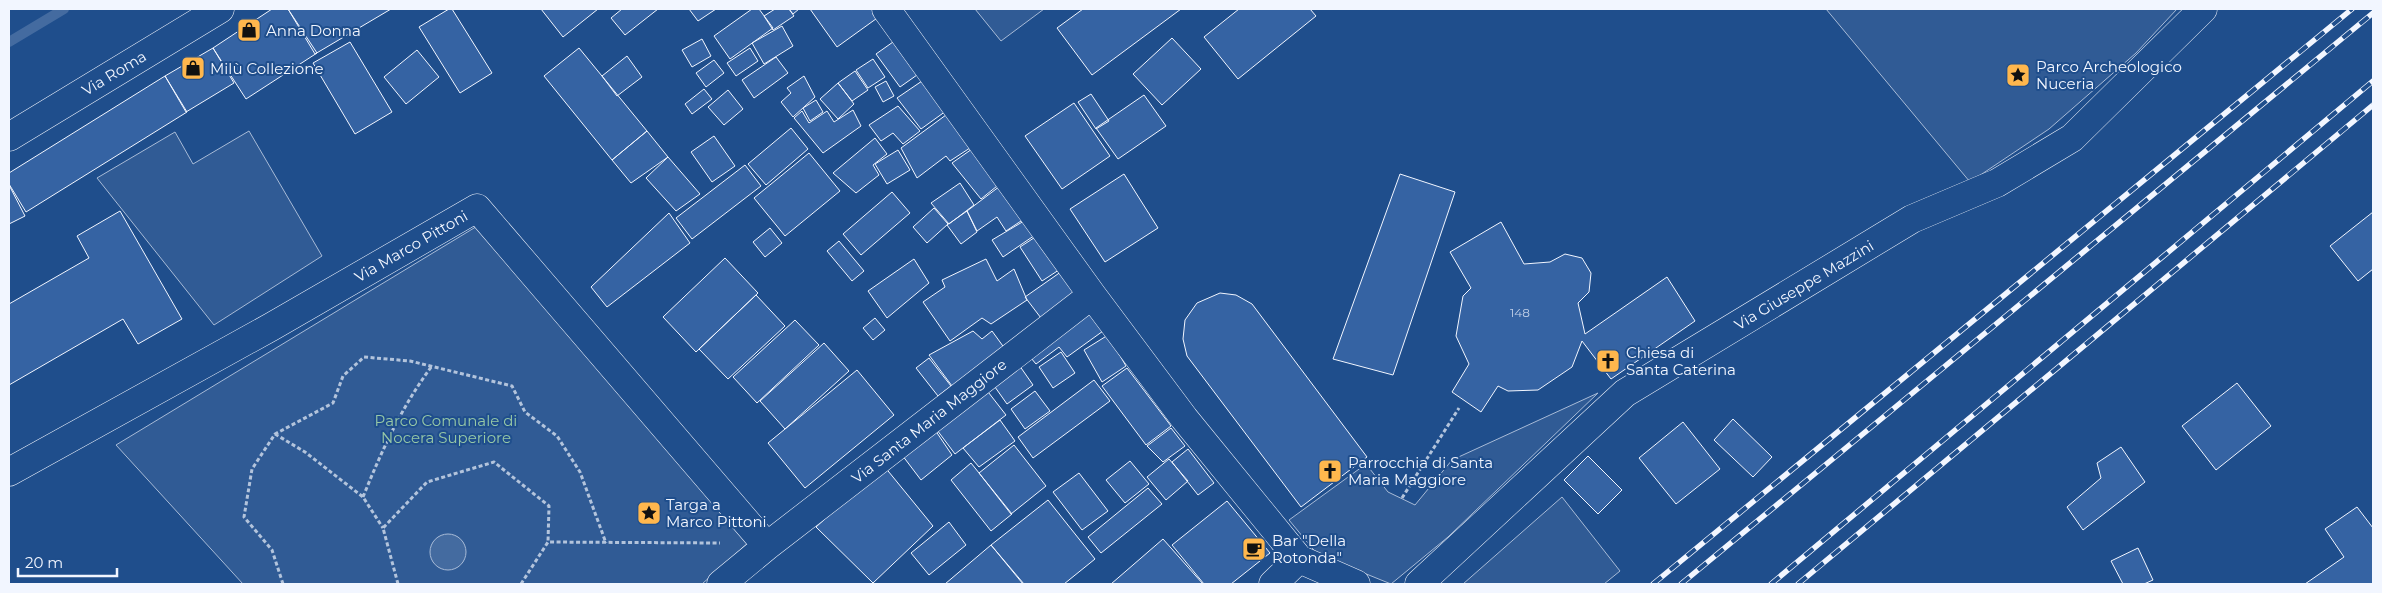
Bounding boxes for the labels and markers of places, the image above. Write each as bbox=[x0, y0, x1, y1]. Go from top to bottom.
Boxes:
shop icon: Anna Donna bbox=[236, 17, 262, 43]
place label: Anna Donna bbox=[266, 21, 361, 40]
shop icon: Milù Collezione bbox=[180, 55, 206, 81]
place label: Parco Archeologico Nuceria bbox=[2036, 57, 2182, 93]
place label: Milù Collezione bbox=[210, 59, 323, 78]
place icon: Parco Archeologico Nuceria bbox=[2005, 62, 2031, 88]
place label: Chiesa di Santa Caterina bbox=[1626, 343, 1736, 379]
church icon: Chiesa di Santa Caterina bbox=[1595, 348, 1621, 374]
place label: Parrocchia di Santa Maria Maggiore bbox=[1348, 453, 1493, 489]
church icon: Parrocchia di Santa Maria Maggiore bbox=[1317, 458, 1343, 484]
place label: Targa a Marco Pittoni bbox=[666, 495, 767, 531]
place icon: Targa a Marco Pittoni bbox=[636, 500, 662, 526]
place label: Bar "Della Rotonda" bbox=[1272, 531, 1346, 567]
cafe icon: Bar "Della Rotonda" bbox=[1241, 536, 1267, 562]

